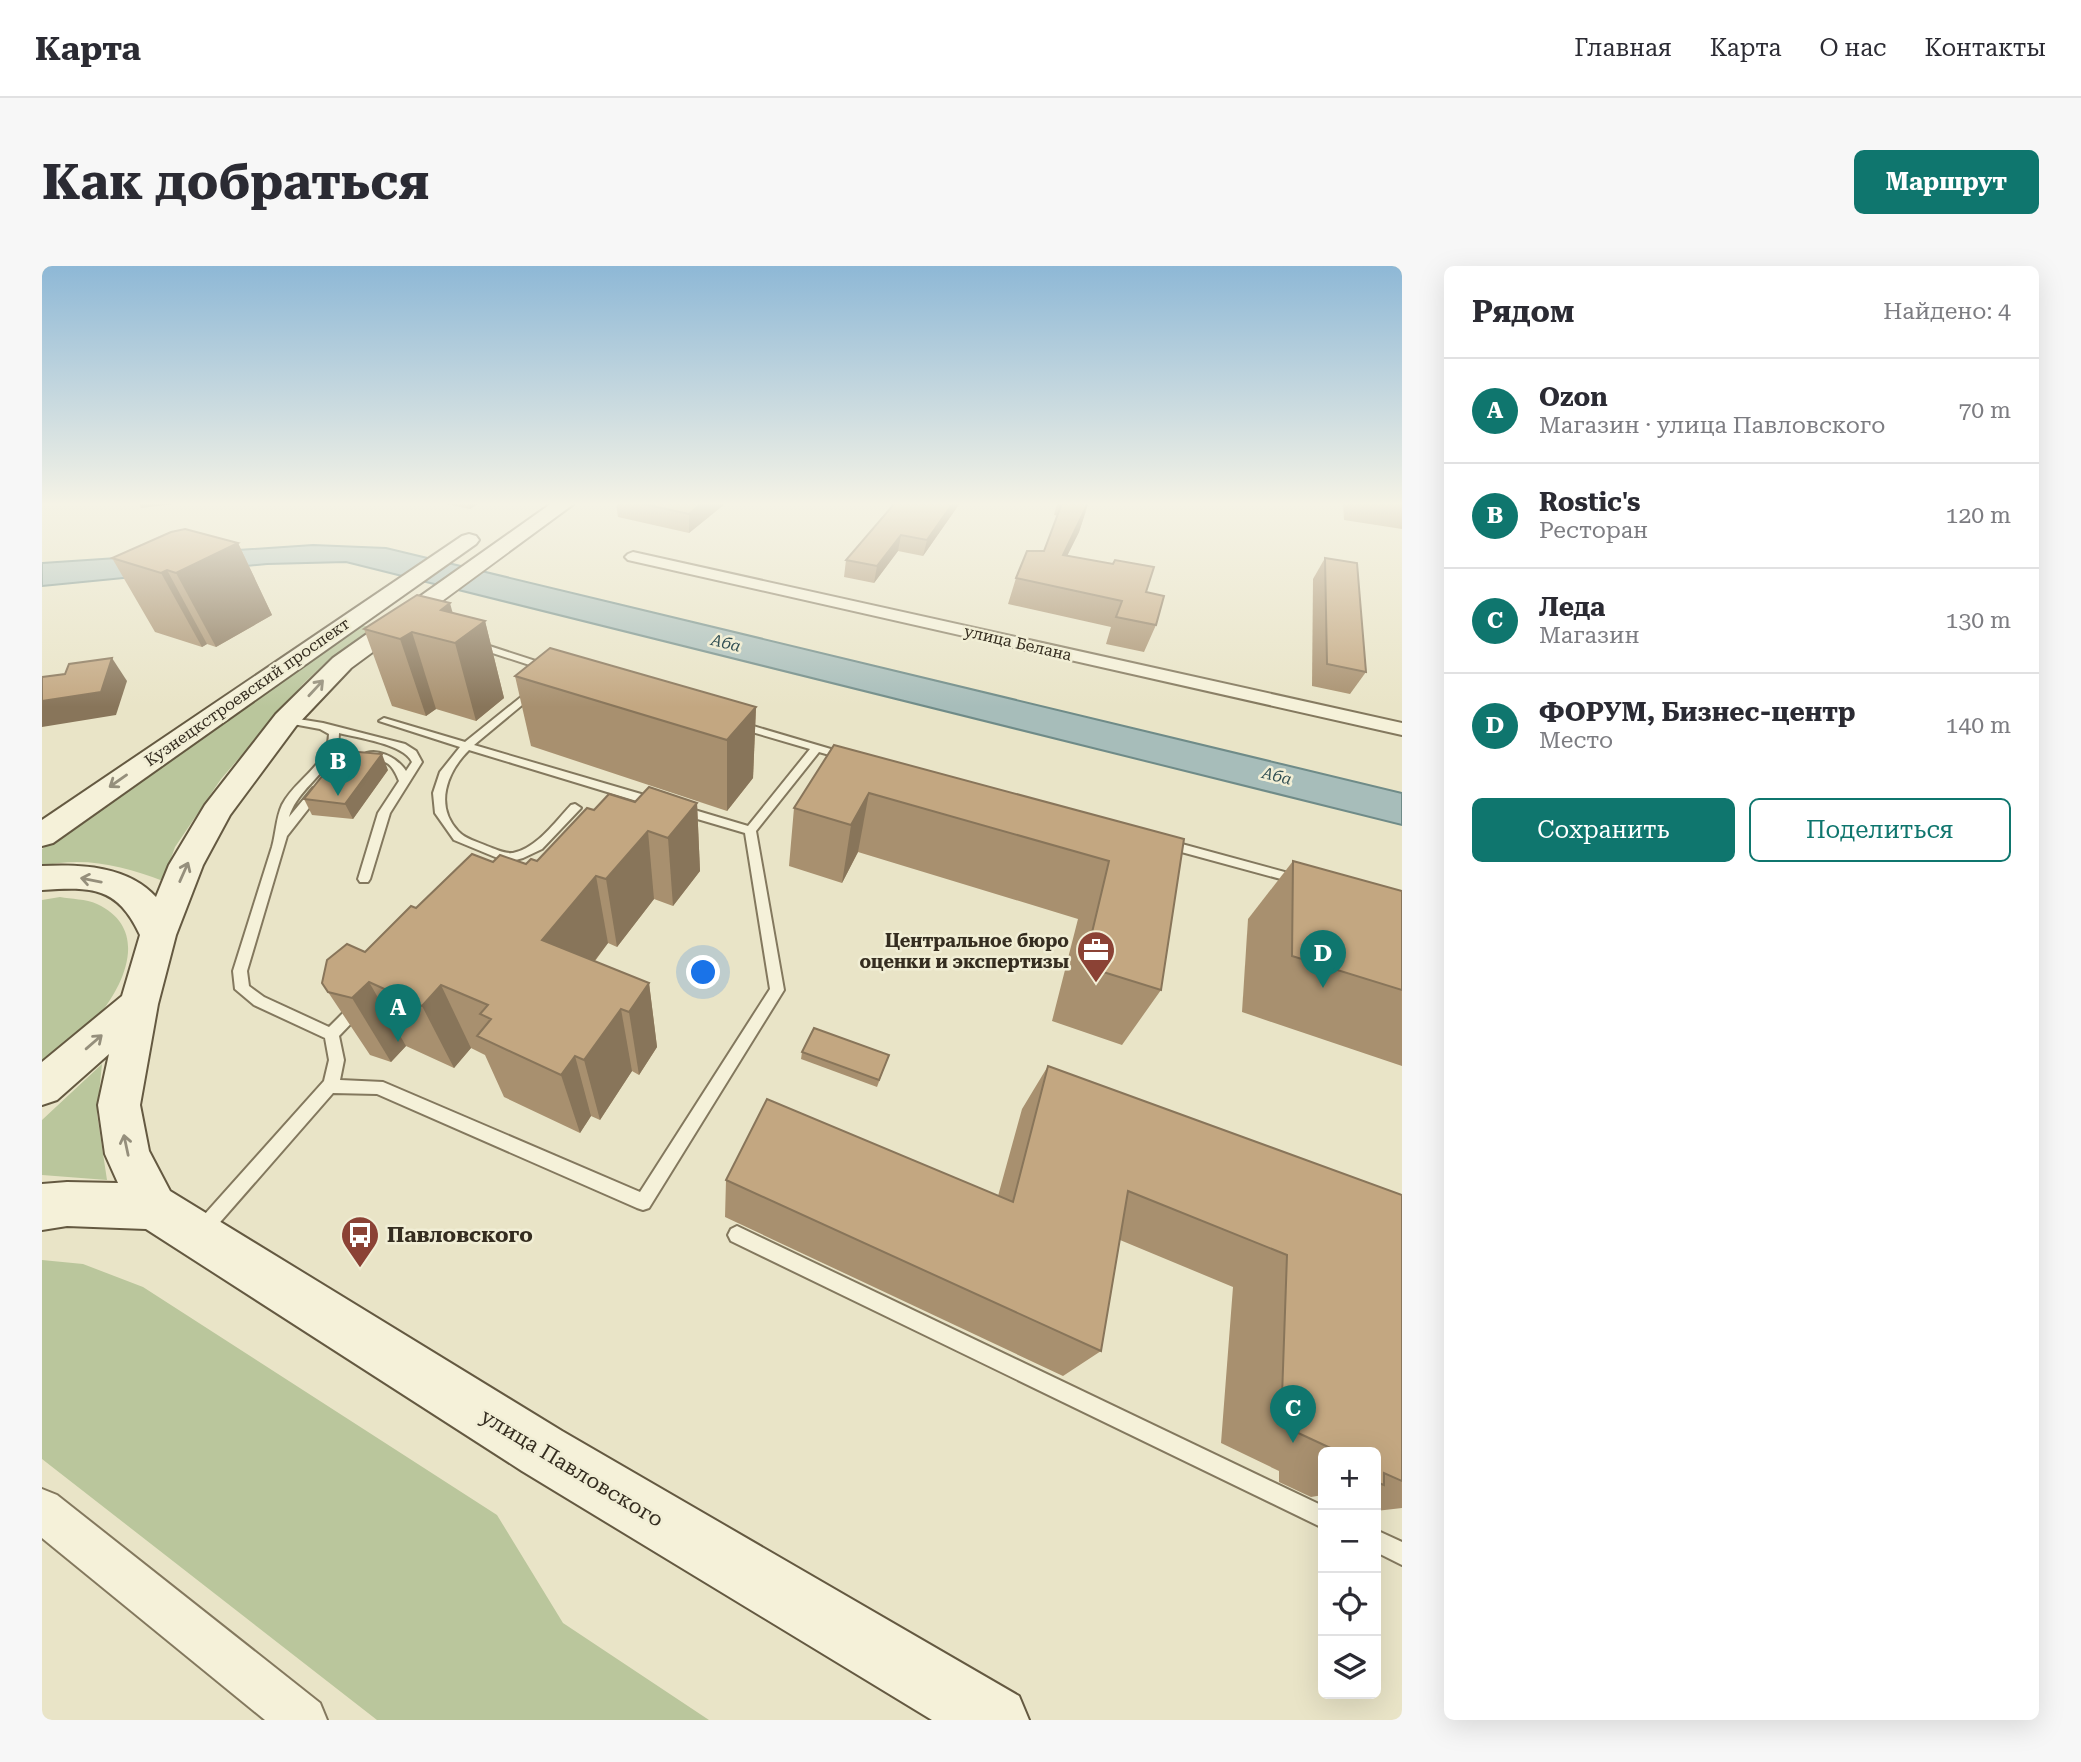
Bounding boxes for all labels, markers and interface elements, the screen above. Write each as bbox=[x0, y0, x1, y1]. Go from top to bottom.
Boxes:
text: Карта bbox=[35, 29, 141, 68]
text: Главная bbox=[1574, 34, 1672, 62]
text: Карта bbox=[1710, 34, 1781, 62]
text: О нас bbox=[1819, 34, 1886, 62]
text: Контакты bbox=[1924, 34, 2046, 62]
button: Маршрут bbox=[1854, 150, 2039, 214]
text: Как добраться bbox=[42, 154, 429, 211]
text: Рядом bbox=[1472, 294, 1574, 329]
text: Найдено: 4 bbox=[1883, 298, 2011, 325]
text: Ozon bbox=[1539, 382, 1608, 412]
text: A bbox=[1487, 397, 1503, 424]
text: 70 m bbox=[1958, 397, 2011, 424]
text: Магазин · улица Павловского bbox=[1539, 412, 1885, 439]
text: Rostic's bbox=[1539, 487, 1641, 517]
text: B bbox=[1487, 502, 1503, 529]
text: 120 m bbox=[1946, 502, 2011, 529]
text: Ресторан bbox=[1539, 517, 1648, 544]
text: Леда bbox=[1539, 592, 1605, 622]
text: C bbox=[1487, 607, 1503, 634]
text: 130 m bbox=[1946, 607, 2011, 634]
street label: Кузнецкстроевский проспект bbox=[141, 614, 353, 770]
street label: улица Белана bbox=[962, 621, 1074, 665]
text: Магазин bbox=[1539, 622, 1639, 649]
water label: Аба bbox=[708, 630, 743, 656]
one-way arrow bbox=[308, 680, 325, 697]
text: ФОРУМ, Бизнес-центр bbox=[1539, 697, 1856, 727]
text: D bbox=[1486, 712, 1504, 739]
text: 140 m bbox=[1946, 712, 2011, 739]
text: Место bbox=[1539, 727, 1613, 754]
pin: B bbox=[315, 738, 361, 796]
water label: Аба bbox=[1259, 763, 1294, 789]
one-way arrow bbox=[109, 774, 128, 788]
button: Сохранить bbox=[1472, 798, 1735, 862]
button: Поделиться bbox=[1749, 798, 2011, 862]
one-way arrow bbox=[178, 861, 191, 883]
one-way arrow bbox=[80, 873, 103, 887]
office icon: Центральное бюро оценки и экспертизы bbox=[1075, 929, 1117, 984]
place label: Центральное бюро оценки и экспертизы bbox=[859, 930, 1069, 972]
pin: D bbox=[1300, 930, 1346, 988]
your location bbox=[686, 955, 720, 989]
pin: A bbox=[375, 984, 421, 1042]
one-way arrow bbox=[85, 1034, 103, 1050]
one-way arrow bbox=[119, 1134, 133, 1157]
bus stop icon: Павловского bbox=[339, 1214, 381, 1269]
place label: Павловского bbox=[387, 1223, 533, 1247]
pin: C bbox=[1270, 1385, 1316, 1443]
street label: улица Павловского bbox=[476, 1404, 668, 1532]
map controls bbox=[1318, 1447, 1381, 1699]
button: + bbox=[1318, 1447, 1381, 1510]
button: − bbox=[1318, 1510, 1381, 1573]
button: locate bbox=[1318, 1573, 1381, 1636]
button: layers bbox=[1318, 1636, 1381, 1699]

